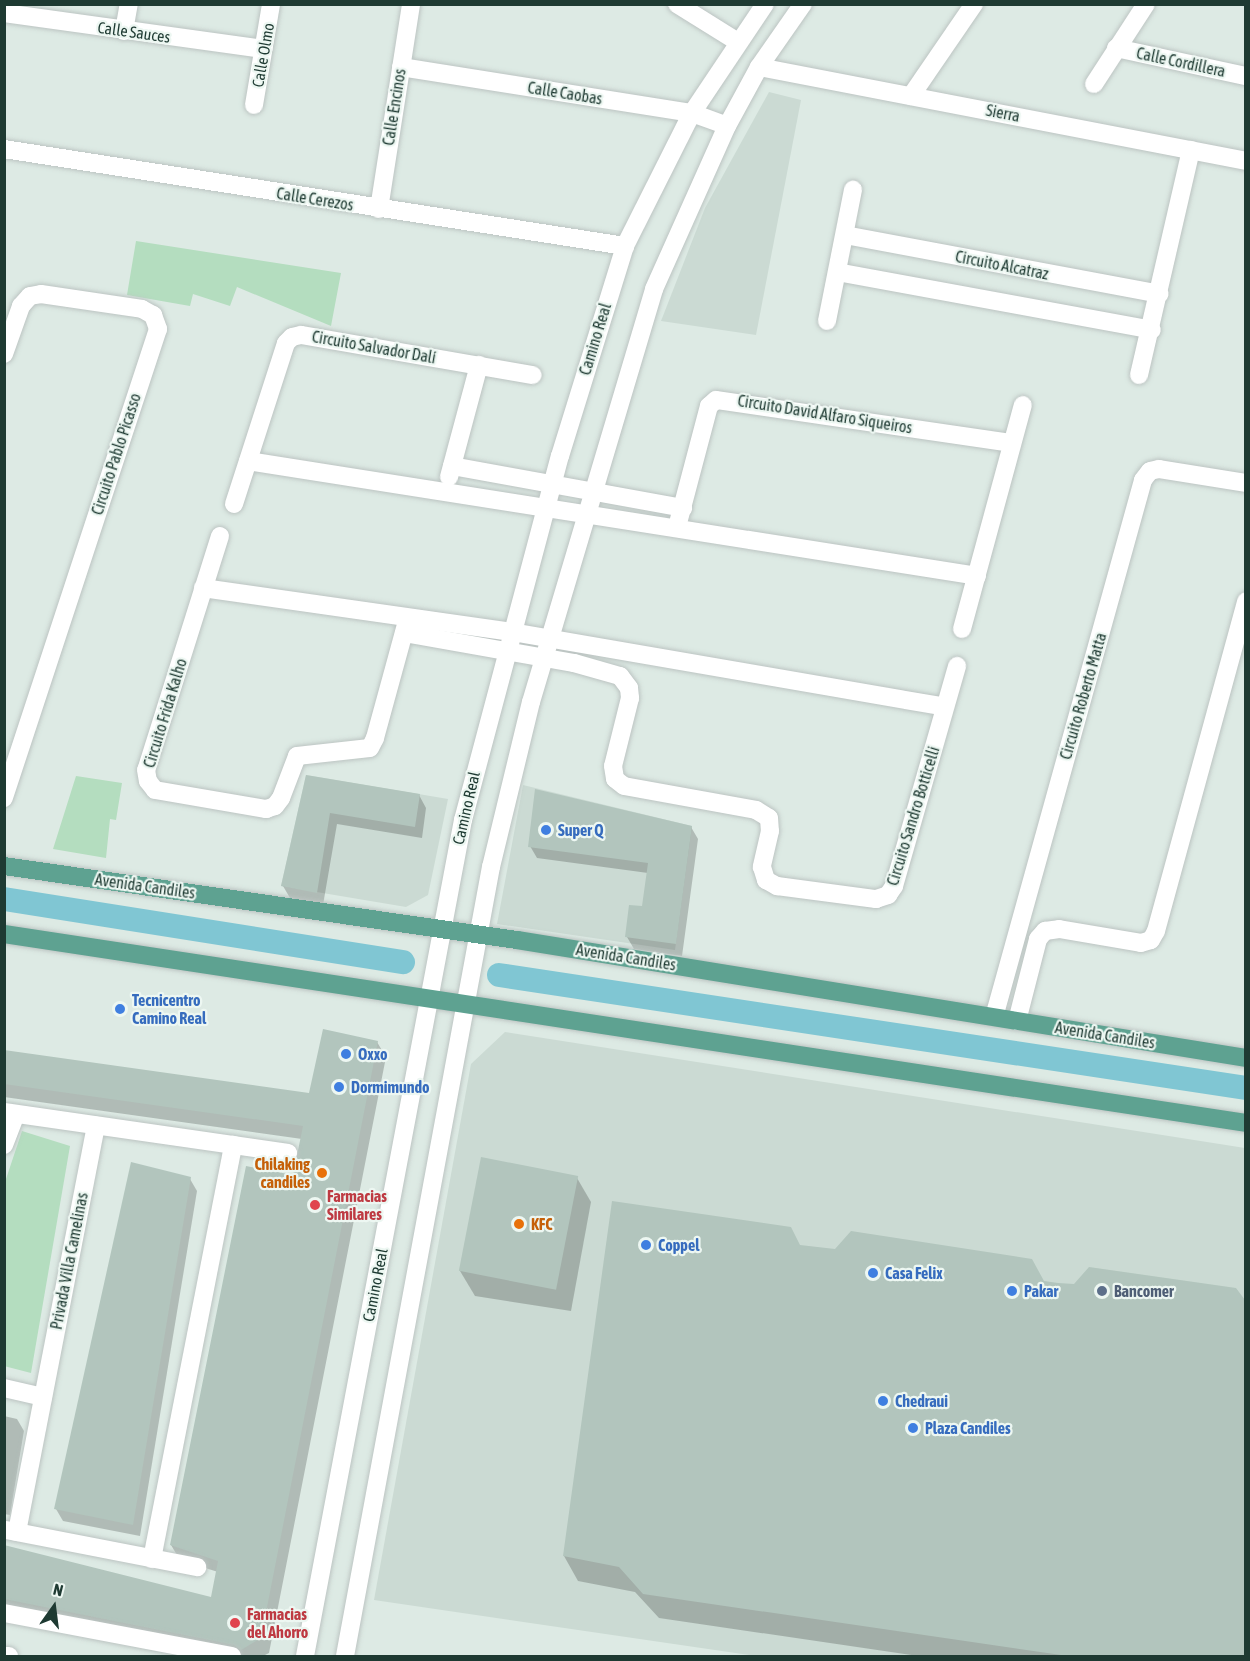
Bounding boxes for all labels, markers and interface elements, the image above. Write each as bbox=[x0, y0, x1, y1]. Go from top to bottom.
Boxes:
street label: Calle Sauces bbox=[96, 17, 172, 47]
street label: Calle Olmo bbox=[248, 21, 278, 89]
street label: Calle Cordillera bbox=[1135, 43, 1227, 81]
street label: Calle Encinos bbox=[378, 67, 410, 147]
street label: Calle Caobas bbox=[526, 78, 604, 108]
street label: Sierra bbox=[984, 100, 1022, 126]
street label: Calle Cerezos bbox=[275, 183, 355, 215]
street label: Circuito Alcatraz bbox=[954, 247, 1050, 283]
street label: Camino Real bbox=[575, 301, 615, 377]
street label: Circuito Salvador Dalí bbox=[311, 327, 437, 367]
street label: Circuito Pablo Picasso bbox=[87, 391, 145, 517]
street label: Circuito David Alfaro Siqueiros bbox=[736, 391, 914, 437]
street label: Circuito Roberto Matta bbox=[1056, 630, 1110, 762]
street label: Circuito Frida Kalho bbox=[139, 656, 191, 770]
street label: Circuito Sandro Botticelli bbox=[883, 744, 943, 888]
street label: Camino Real bbox=[448, 770, 484, 846]
place label: Super Q bbox=[558, 820, 604, 840]
marker: Super Q bbox=[539, 823, 553, 837]
street label: Avenida Candiles bbox=[94, 869, 196, 903]
street label: Avenida Candiles bbox=[575, 940, 677, 974]
place label: Tecnicentro Camino Real bbox=[132, 990, 206, 1028]
marker: Tecnicentro Camino Real bbox=[113, 1002, 127, 1016]
street label: Avenida Candiles bbox=[1054, 1018, 1156, 1052]
place label: Oxxo bbox=[358, 1044, 388, 1064]
marker: Oxxo bbox=[339, 1047, 353, 1061]
place label: Dormimundo bbox=[351, 1077, 430, 1097]
marker: Dormimundo bbox=[332, 1080, 346, 1094]
place label: Chilaking candiles bbox=[254, 1154, 310, 1192]
marker: Chilaking candiles bbox=[315, 1166, 329, 1180]
place label: Farmacias Similares bbox=[327, 1186, 387, 1224]
street label: Privada Villa Camelinas bbox=[46, 1191, 92, 1331]
marker: Farmacias Similares bbox=[308, 1198, 322, 1212]
place label: KFC bbox=[531, 1214, 552, 1234]
marker: KFC bbox=[512, 1217, 526, 1231]
place label: Coppel bbox=[658, 1235, 699, 1255]
marker: Coppel bbox=[639, 1238, 653, 1252]
street label: Camino Real bbox=[358, 1247, 392, 1323]
place label: Casa Felix bbox=[885, 1263, 943, 1283]
marker: Casa Felix bbox=[866, 1266, 880, 1280]
place label: Pakar bbox=[1024, 1281, 1058, 1301]
place label: Bancomer bbox=[1114, 1281, 1174, 1301]
marker: Pakar bbox=[1005, 1284, 1019, 1298]
marker: Bancomer bbox=[1095, 1284, 1109, 1298]
place label: Chedraui bbox=[895, 1391, 948, 1411]
marker: Chedraui bbox=[876, 1394, 890, 1408]
place label: Plaza Candiles bbox=[925, 1418, 1011, 1438]
marker: Plaza Candiles bbox=[906, 1421, 920, 1435]
north arrow bbox=[24, 1577, 84, 1637]
text: N bbox=[52, 1580, 65, 1599]
place label: Farmacias del Ahorro bbox=[247, 1604, 308, 1642]
marker: Farmacias del Ahorro bbox=[228, 1616, 242, 1630]

